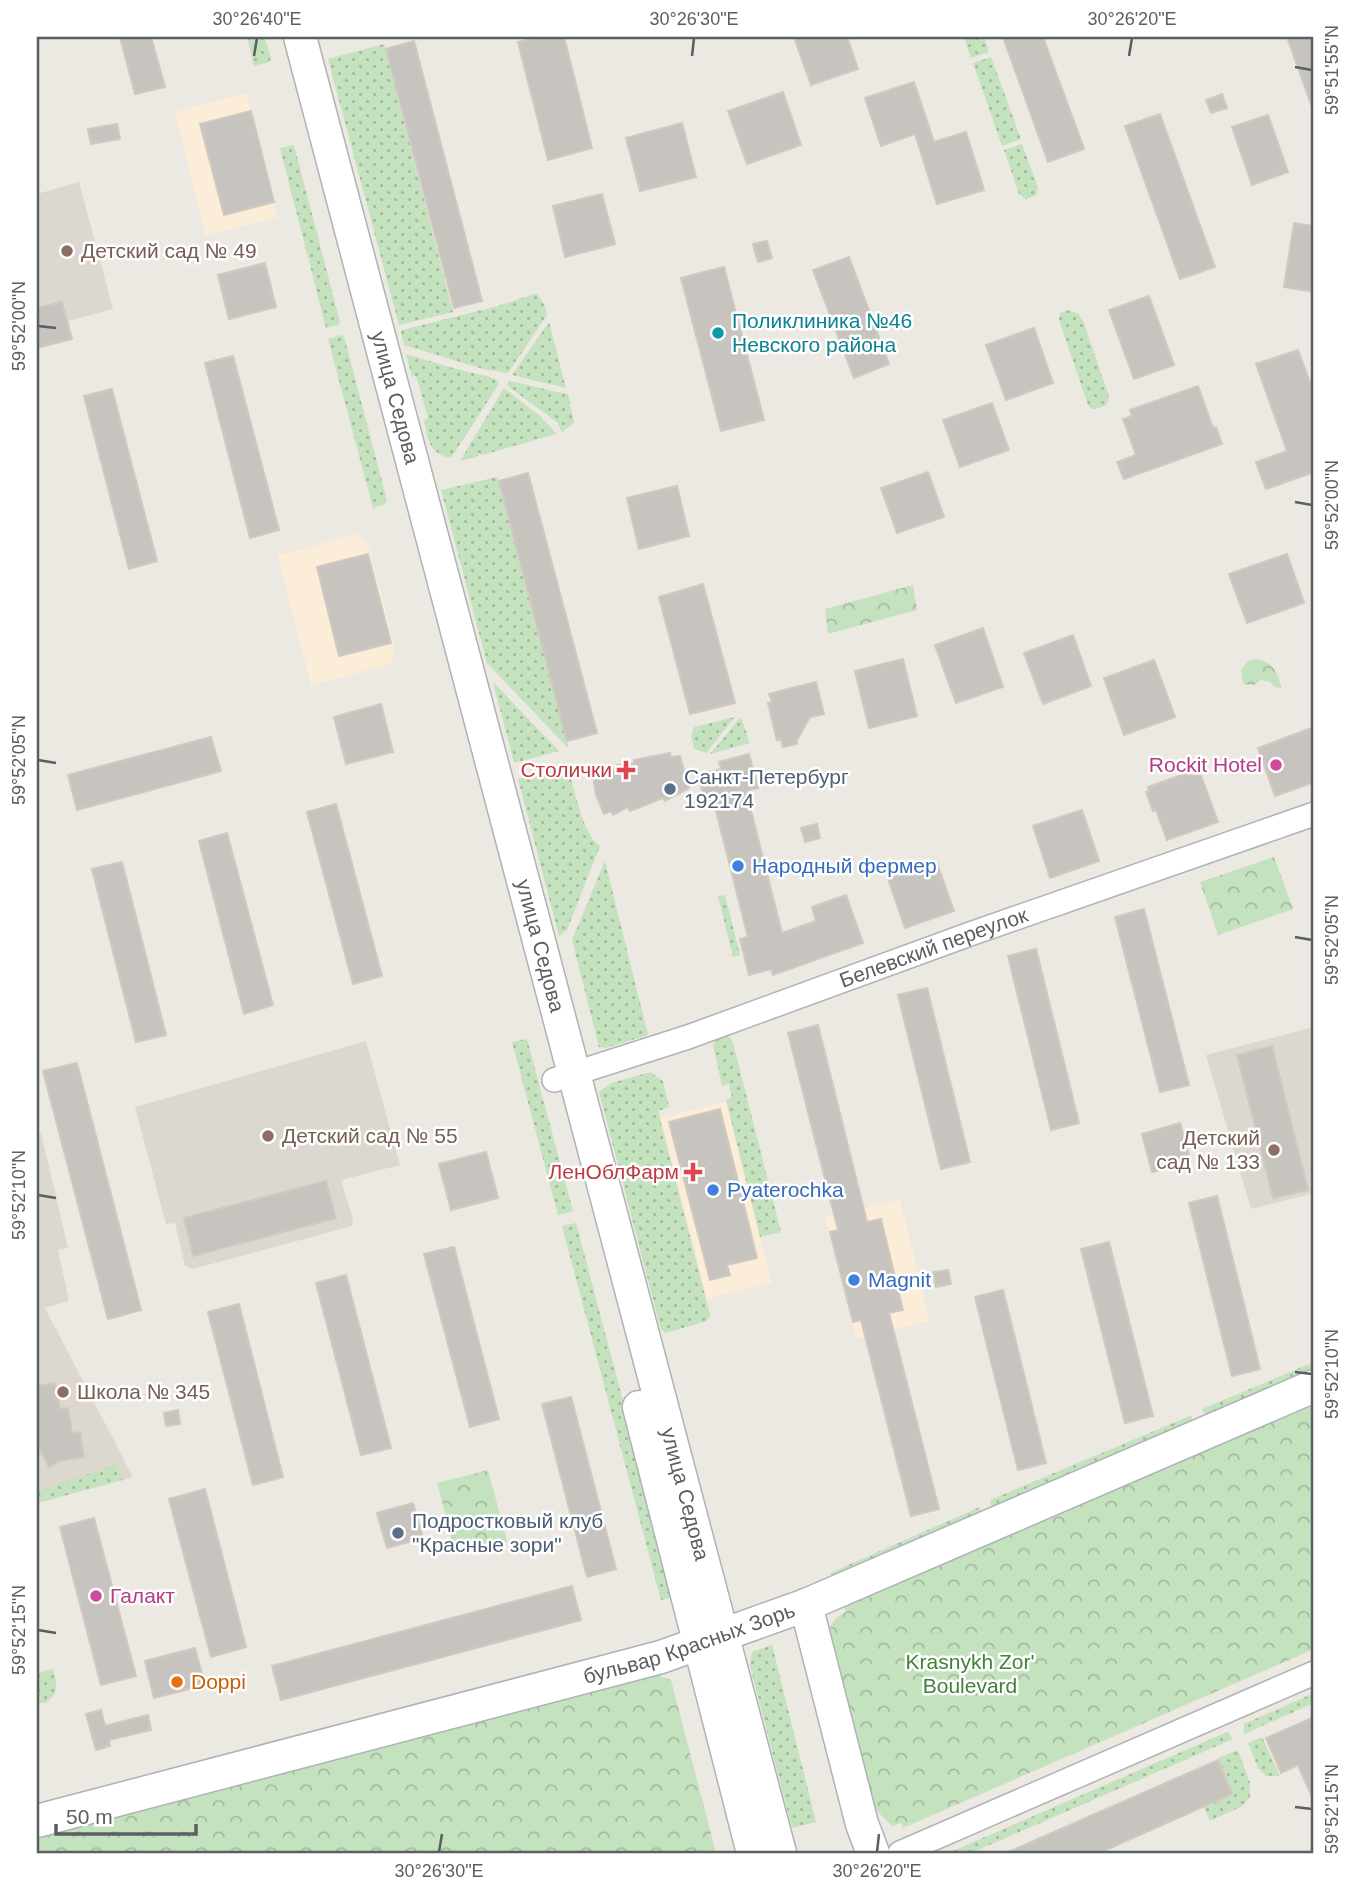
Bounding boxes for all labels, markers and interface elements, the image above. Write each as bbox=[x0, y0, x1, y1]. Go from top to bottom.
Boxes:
text: 30°26'40"E bbox=[212, 9, 302, 29]
text: 30°26'30"E bbox=[649, 9, 739, 29]
text: 30°26'20"E bbox=[1087, 9, 1177, 29]
text: 59°51'55"N bbox=[1322, 25, 1342, 115]
place label: Детский сад № 49 bbox=[81, 239, 257, 262]
marker: Детский сад № 49 bbox=[59, 243, 75, 259]
text: 59°52'00"N bbox=[9, 281, 29, 371]
place label: Поликлиника №46 Невского района bbox=[732, 309, 912, 356]
marker: Поликлиника №46 Невского района bbox=[710, 325, 726, 341]
street label: улица Седова bbox=[367, 329, 424, 467]
text: 59°52'00"N bbox=[1322, 460, 1342, 550]
text: 59°52'05"N bbox=[9, 715, 29, 805]
place label: Rockit Hotel bbox=[1149, 753, 1262, 776]
marker: Rockit Hotel bbox=[1268, 757, 1284, 773]
place label: Столички bbox=[520, 758, 612, 781]
marker: Столички bbox=[618, 762, 634, 778]
place label: Санкт-Петербург 192174 bbox=[684, 765, 849, 812]
marker: Санкт-Петербург 192174 bbox=[662, 781, 678, 797]
place label: Народный фермер bbox=[752, 854, 937, 877]
marker: Народный фермер bbox=[730, 858, 746, 874]
street label: улица Седова bbox=[512, 877, 569, 1015]
text: 59°52'05"N bbox=[1322, 895, 1342, 985]
street label: Белевский переулок bbox=[836, 903, 1031, 992]
place label: Детский сад № 55 bbox=[282, 1124, 458, 1147]
place label: Детский сад № 133 bbox=[1156, 1126, 1260, 1173]
marker: Детский сад № 55 bbox=[260, 1128, 276, 1144]
marker: Детский сад № 133 bbox=[1266, 1142, 1282, 1158]
text: 59°52'10"N bbox=[9, 1150, 29, 1240]
place label: ЛенОблФарм bbox=[549, 1160, 679, 1183]
marker: ЛенОблФарм bbox=[685, 1164, 701, 1180]
place label: Pyaterochka bbox=[727, 1178, 844, 1201]
marker: Pyaterochka bbox=[705, 1182, 721, 1198]
place label: Magnit bbox=[868, 1268, 931, 1291]
marker: Magnit bbox=[846, 1272, 862, 1288]
text: 59°52'10"N bbox=[1322, 1329, 1342, 1419]
place label: Школа № 345 bbox=[77, 1380, 210, 1403]
marker: Школа № 345 bbox=[55, 1384, 71, 1400]
street label: улица Седова bbox=[657, 1425, 714, 1563]
place label: Подростковый клуб "Красные зори" bbox=[412, 1509, 603, 1556]
marker: Подростковый клуб "Красные зори" bbox=[390, 1525, 406, 1541]
place label: Галакт bbox=[110, 1584, 175, 1607]
text: 59°52'15"N bbox=[9, 1585, 29, 1675]
marker: Галакт bbox=[88, 1588, 104, 1604]
street label: бульвар Красных Зорь bbox=[581, 1598, 798, 1688]
park label: Krasnykh Zor' Boulevard bbox=[906, 1650, 1034, 1697]
place label: Doppi bbox=[191, 1670, 246, 1693]
marker: Doppi bbox=[169, 1674, 185, 1690]
text: 59°52'15"N bbox=[1322, 1764, 1342, 1854]
scale bar bbox=[56, 1792, 196, 1836]
text: 50 m bbox=[66, 1805, 113, 1828]
text: 30°26'30"E bbox=[394, 1861, 484, 1881]
text: 30°26'20"E bbox=[832, 1861, 922, 1881]

